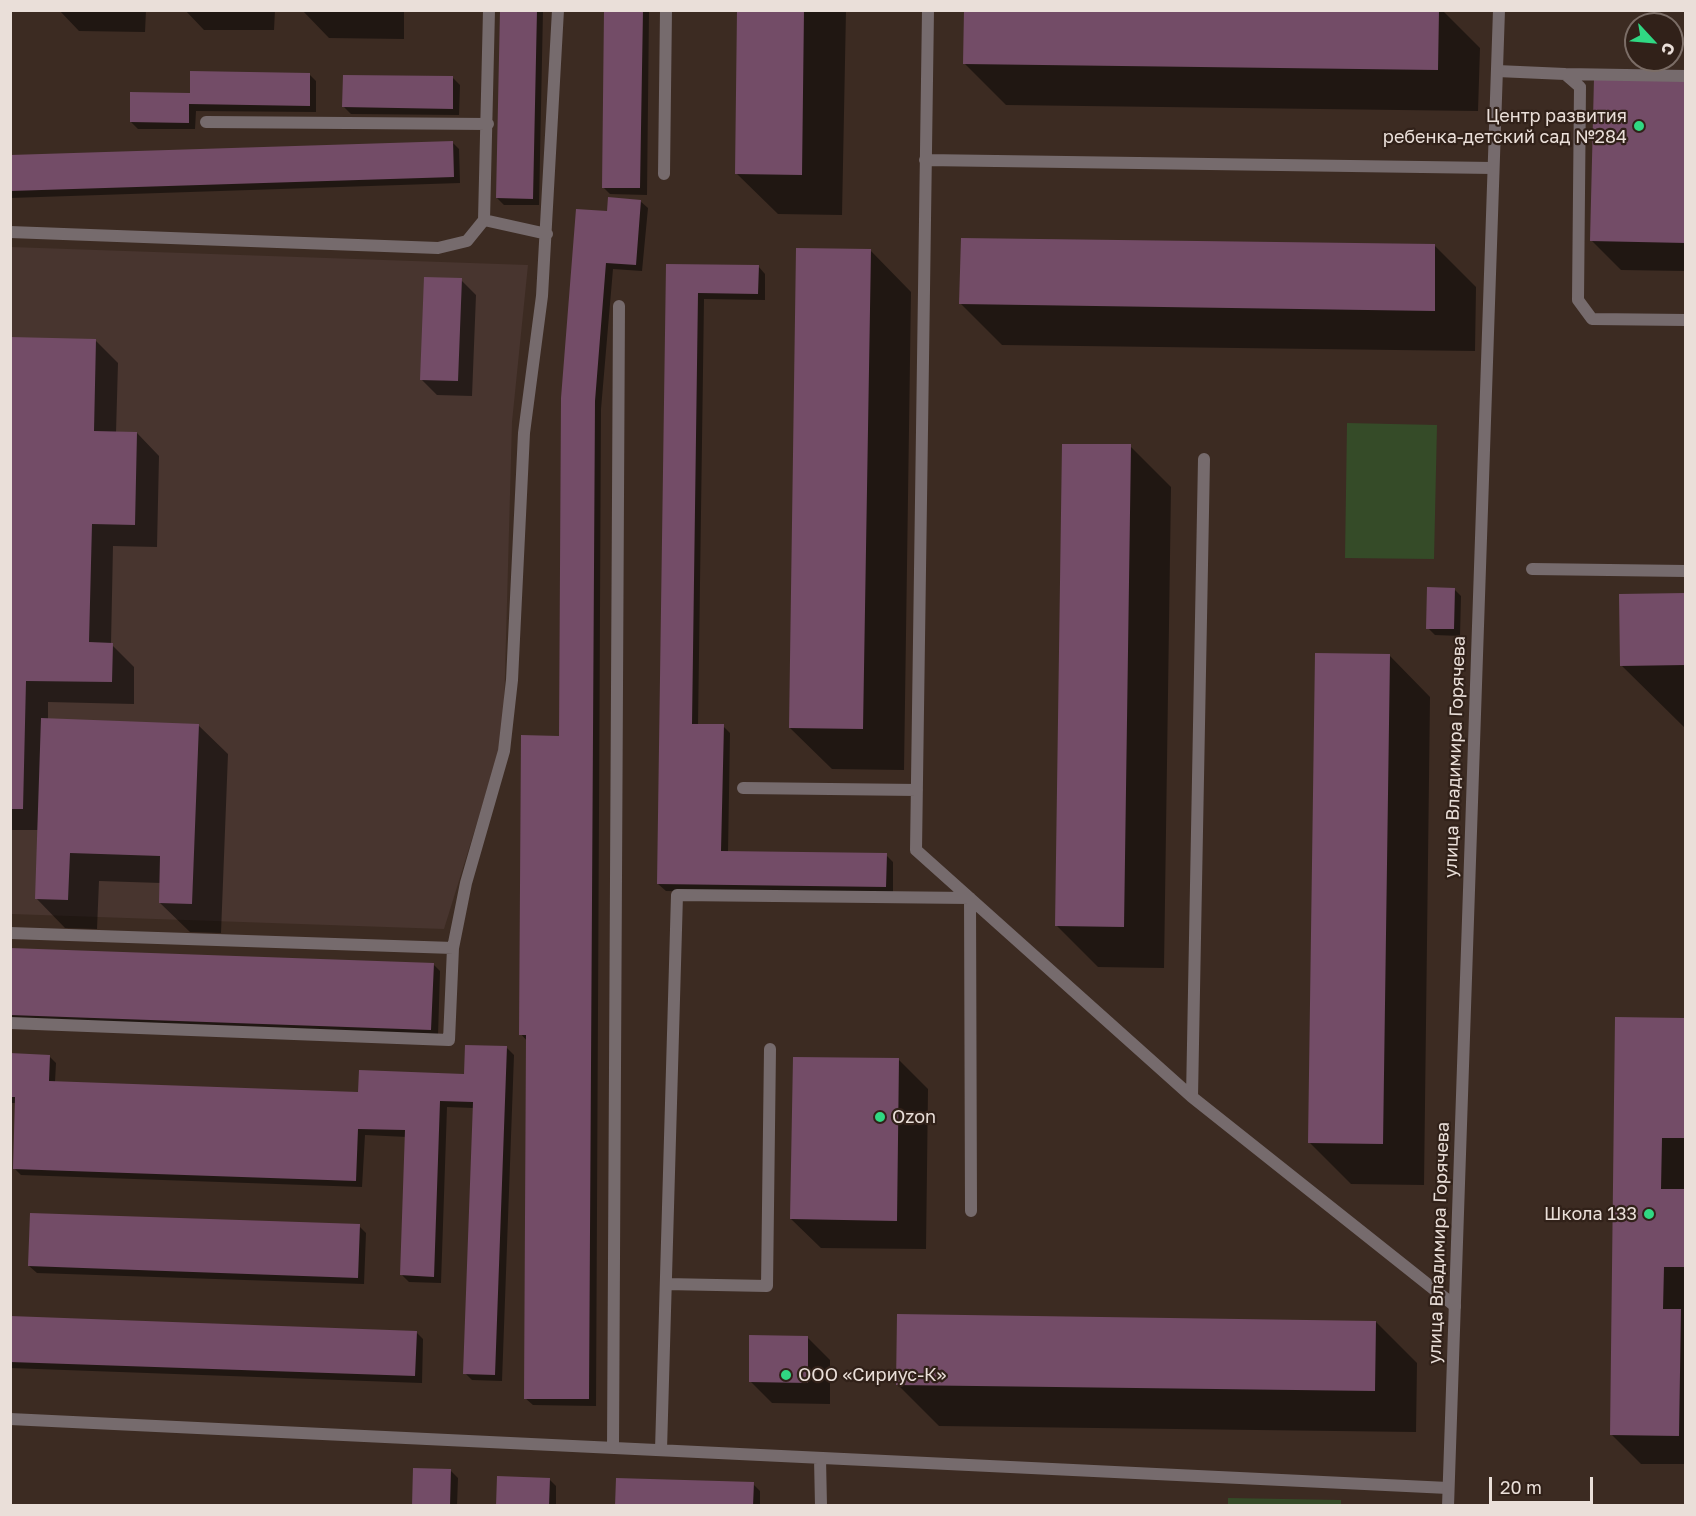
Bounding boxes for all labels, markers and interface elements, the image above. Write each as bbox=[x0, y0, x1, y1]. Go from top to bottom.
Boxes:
north arrow bbox=[1624, 12, 1684, 72]
text: С bbox=[1657, 40, 1680, 59]
place label: Центр развития ребенка-детский сад №284 bbox=[1383, 105, 1627, 148]
marker: Центр развития ребенка-детский сад №284 bbox=[1632, 119, 1646, 133]
street label: улица Владимира Горячева bbox=[1440, 636, 1470, 878]
place label: Ozon bbox=[892, 1106, 936, 1128]
marker: Ozon bbox=[873, 1110, 887, 1124]
street label: улица Владимира Горячева bbox=[1424, 1122, 1454, 1364]
place label: Школа 133 bbox=[1544, 1203, 1637, 1225]
marker: Школа 133 bbox=[1642, 1207, 1656, 1221]
place label: ООО «Сириус-К» bbox=[798, 1364, 946, 1386]
marker: ООО «Сириус-К» bbox=[779, 1368, 793, 1382]
scale bar bbox=[1492, 1465, 1596, 1503]
text: 20 m bbox=[1500, 1476, 1542, 1498]

